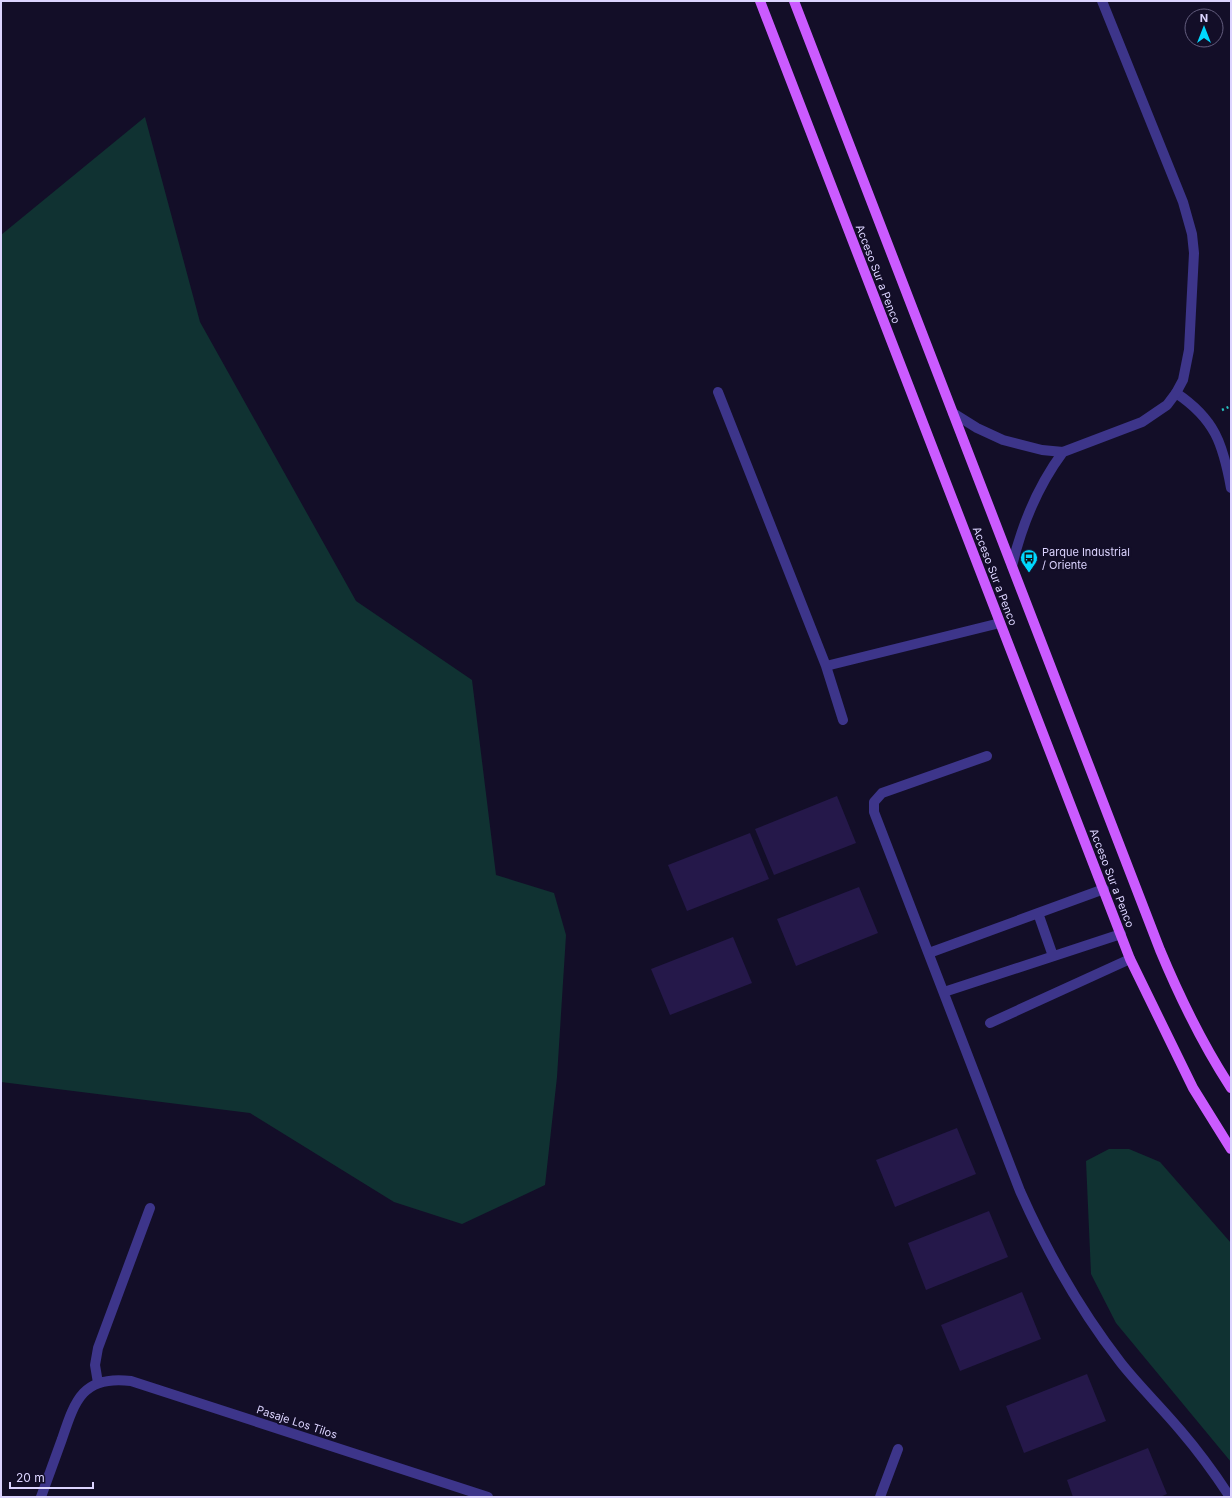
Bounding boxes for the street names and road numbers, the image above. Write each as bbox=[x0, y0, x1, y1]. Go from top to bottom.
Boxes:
street label: Acceso Sur a Penco bbox=[853, 223, 903, 326]
street label: Acceso Sur a Penco bbox=[970, 525, 1020, 628]
street label: Acceso Sur a Penco bbox=[1087, 827, 1137, 930]
street label: Pasaje Los Tilos bbox=[255, 1402, 339, 1442]

